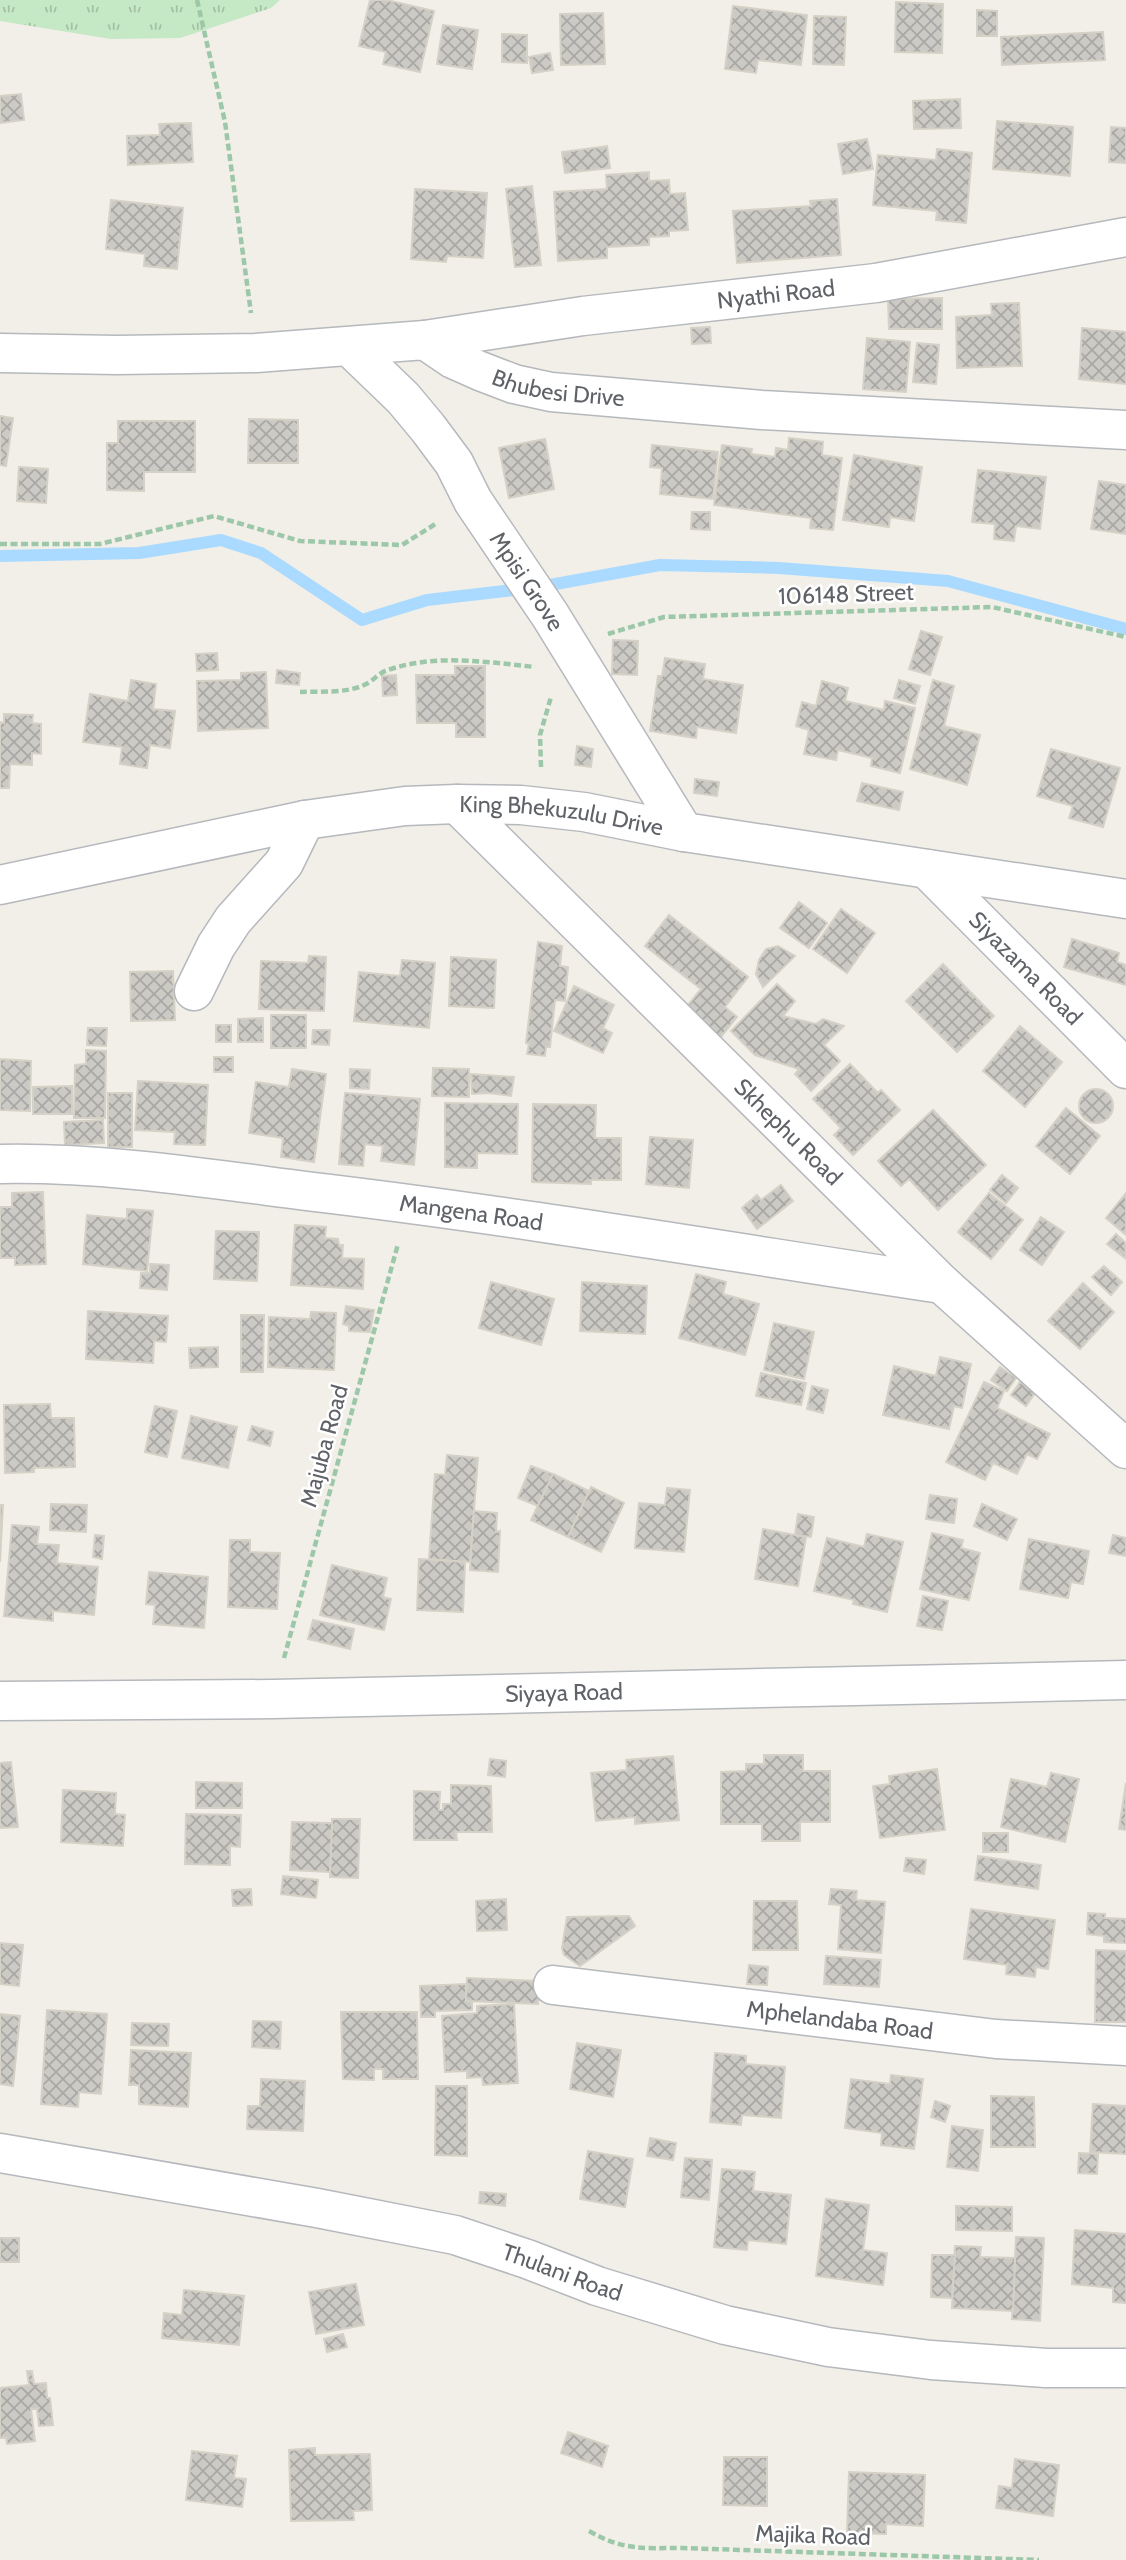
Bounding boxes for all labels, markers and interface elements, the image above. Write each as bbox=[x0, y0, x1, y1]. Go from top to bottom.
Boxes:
street label: Nyathi Road bbox=[716, 274, 836, 315]
street label: Bhubesi Drive bbox=[488, 363, 626, 412]
street label: Mpisi Grove bbox=[484, 526, 570, 636]
street label: 106148 Street bbox=[778, 578, 914, 610]
street label: King Bhekuzulu Drive bbox=[459, 790, 666, 842]
street label: Siyazama Road bbox=[963, 906, 1088, 1031]
street label: Skhephu Road bbox=[729, 1073, 848, 1191]
street label: Mangena Road bbox=[398, 1189, 545, 1237]
street label: Majuba Road bbox=[294, 1382, 354, 1510]
street label: Siyaya Road bbox=[505, 1677, 623, 1708]
street label: Mphelandaba Road bbox=[745, 1995, 935, 2045]
street label: Thulani Road bbox=[499, 2238, 626, 2307]
street label: Majika Road bbox=[755, 2519, 871, 2551]

